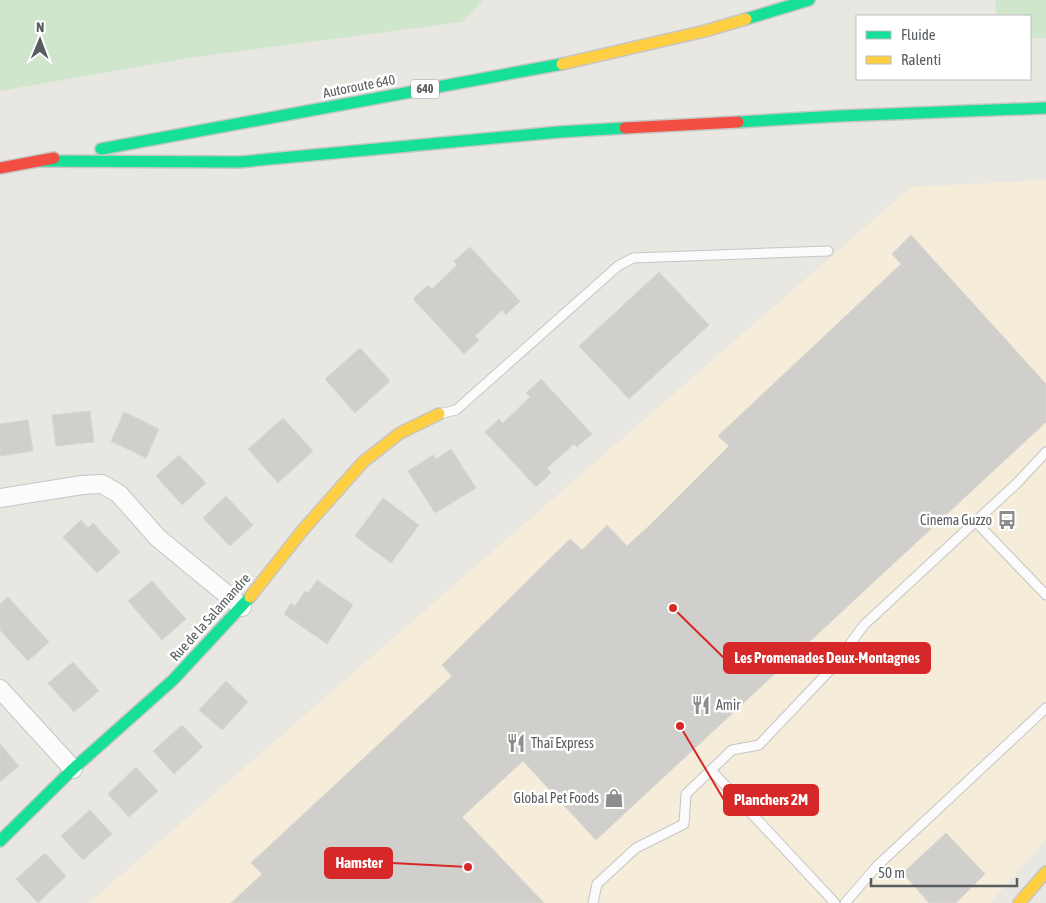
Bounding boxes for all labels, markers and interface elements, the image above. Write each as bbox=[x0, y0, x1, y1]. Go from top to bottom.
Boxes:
north arrow bbox=[15, 15, 65, 65]
legend bbox=[856, 15, 1031, 80]
text: N bbox=[36, 19, 44, 35]
text: Fluide bbox=[901, 26, 936, 43]
text: Ralenti bbox=[901, 51, 941, 68]
street label: Autoroute 640 bbox=[321, 71, 397, 101]
road number: 640 bbox=[411, 80, 439, 98]
bus stop icon: Cinema Guzzo bbox=[996, 509, 1018, 531]
place label: Cinema Guzzo bbox=[920, 512, 992, 528]
street label: Rue de la Salamandre bbox=[167, 570, 253, 664]
callout: Les Promenades Deux-Montagnes bbox=[724, 643, 930, 673]
text: Les Promenades Deux-Montagnes bbox=[734, 649, 921, 666]
restaurant icon: Amir bbox=[690, 694, 712, 716]
place label: Amir bbox=[716, 697, 741, 713]
restaurant icon: Thaï Express bbox=[505, 732, 527, 754]
place label: Thaï Express bbox=[531, 735, 594, 751]
callout: Planchers 2M bbox=[724, 785, 818, 815]
shop icon: Global Pet Foods bbox=[603, 787, 625, 809]
place label: Global Pet Foods bbox=[514, 790, 599, 806]
text: Planchers 2M bbox=[734, 791, 808, 808]
callout: Hamster bbox=[325, 848, 392, 878]
text: Hamster bbox=[335, 854, 383, 871]
scale bar bbox=[871, 856, 1017, 888]
text: 50 m bbox=[878, 864, 905, 881]

